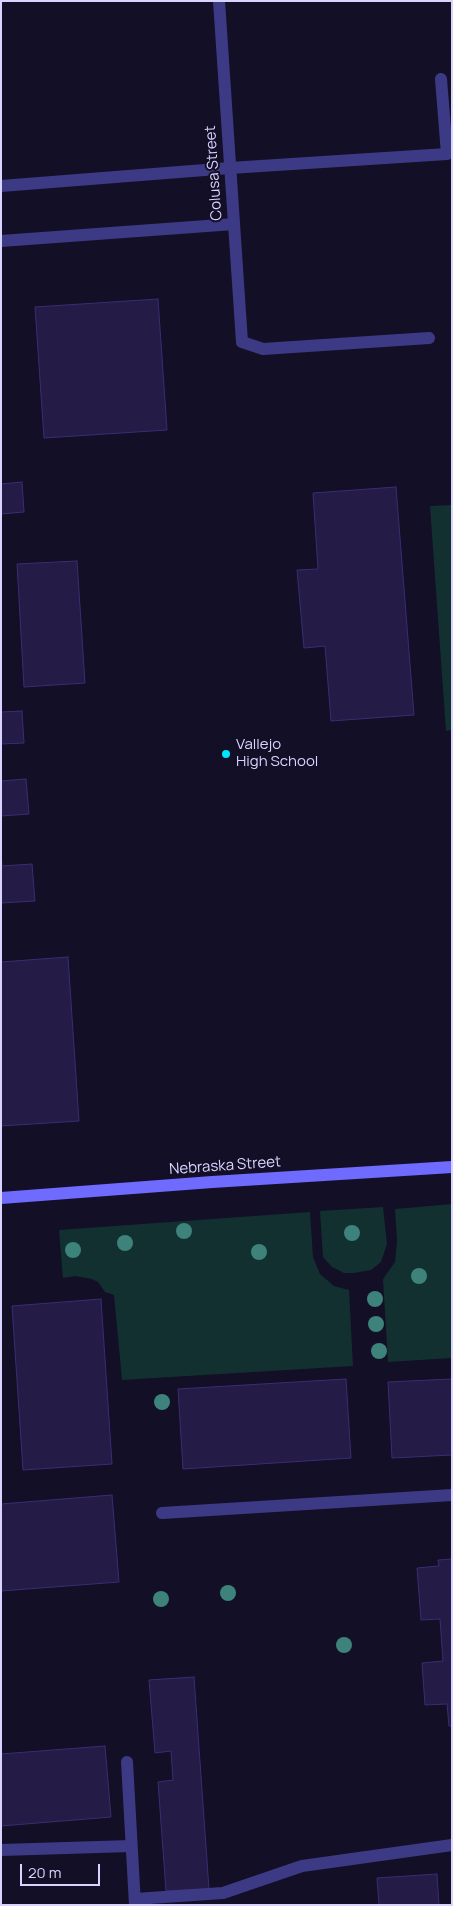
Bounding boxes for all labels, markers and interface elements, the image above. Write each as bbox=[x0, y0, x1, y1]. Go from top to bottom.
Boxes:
street label: Colusa Street bbox=[202, 125, 226, 221]
place label: Vallejo High School bbox=[236, 736, 318, 771]
marker: Vallejo High School bbox=[220, 748, 232, 760]
street label: Nebraska Street bbox=[168, 1153, 282, 1179]
scale bar bbox=[22, 1854, 102, 1886]
text: 20 m bbox=[28, 1862, 61, 1883]

